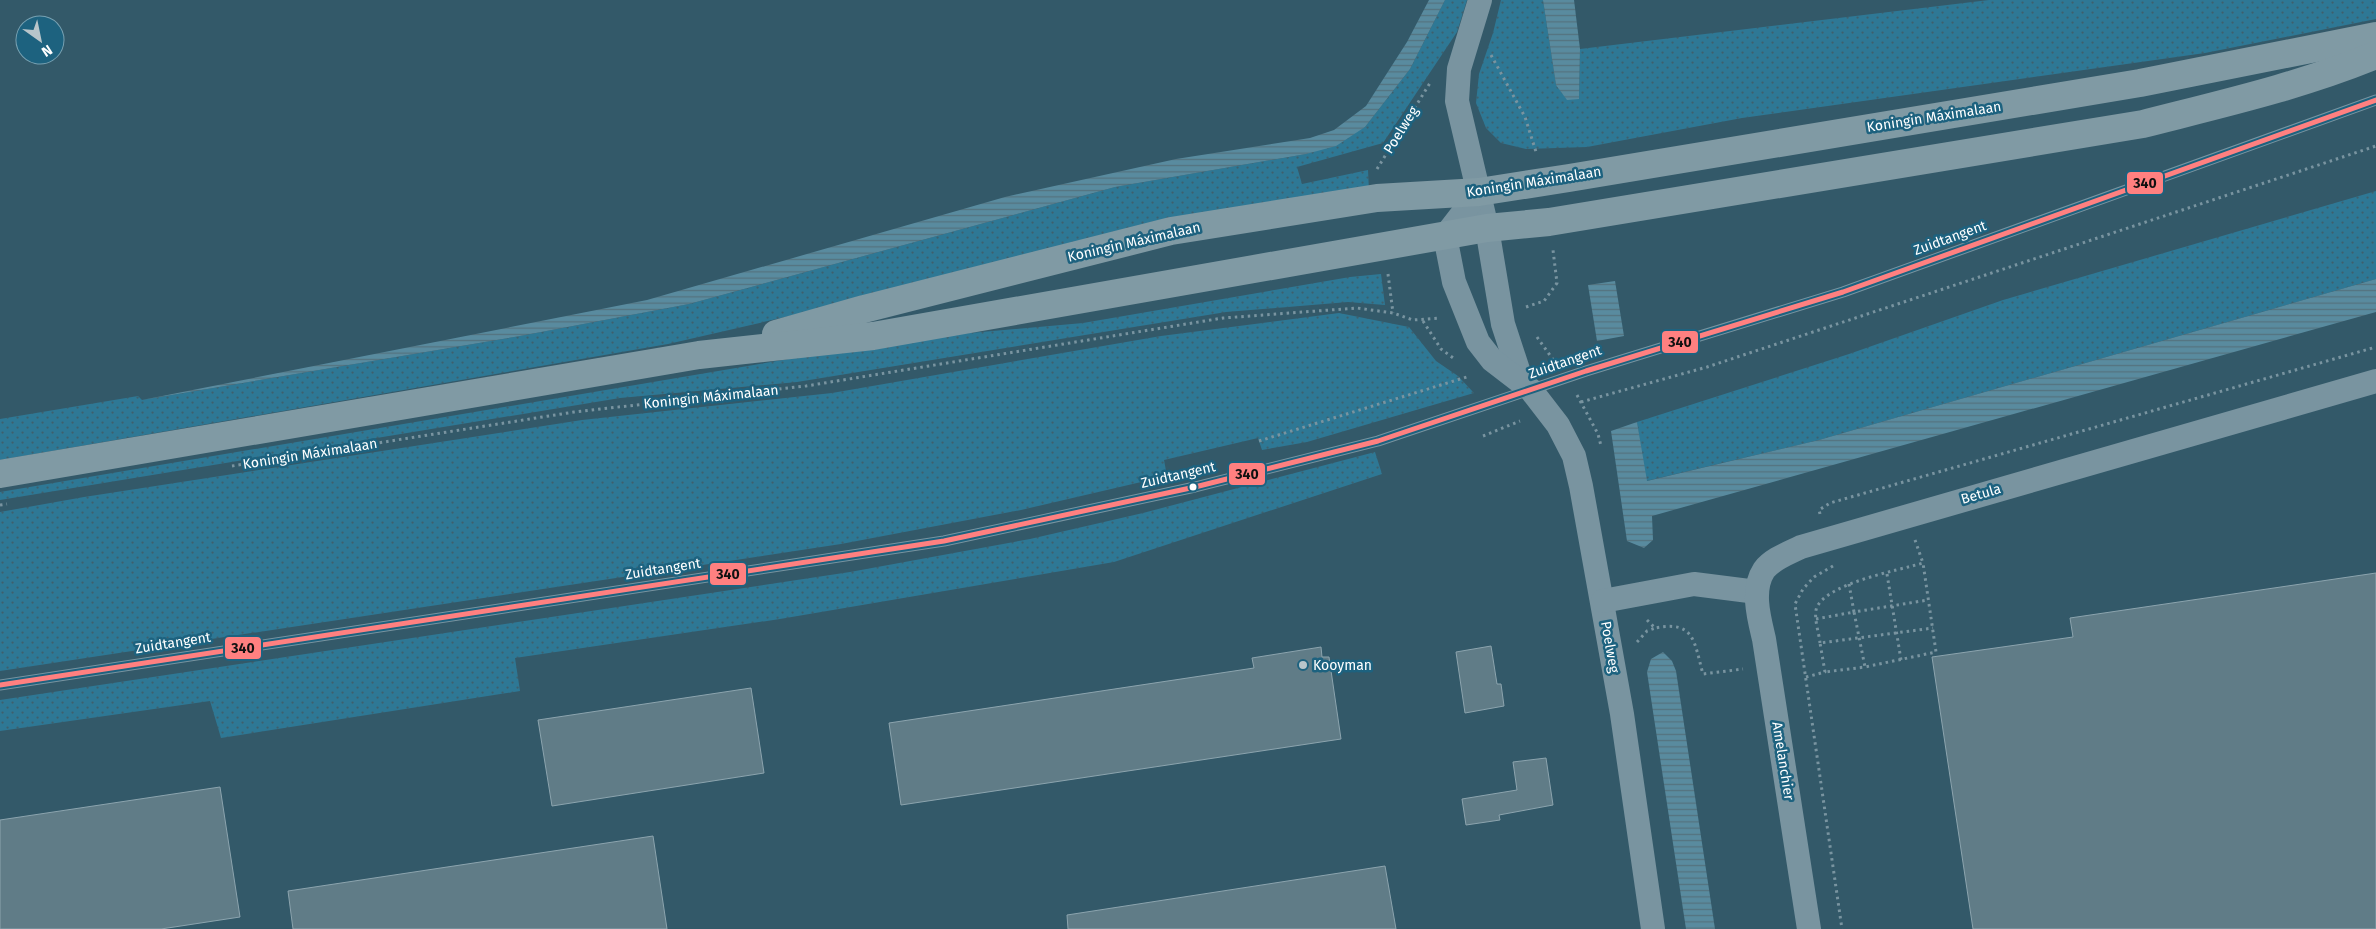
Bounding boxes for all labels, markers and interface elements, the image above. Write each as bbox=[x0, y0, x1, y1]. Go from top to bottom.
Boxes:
north arrow bbox=[15, 15, 65, 65]
text: N bbox=[38, 41, 55, 60]
street label: Koningin Máximalaan bbox=[1866, 98, 2002, 136]
street label: Poelweg bbox=[1380, 103, 1423, 157]
street label: Koningin Máximalaan bbox=[1466, 163, 1602, 201]
line badge: 340 bbox=[2126, 171, 2164, 195]
text: 340 bbox=[2132, 175, 2157, 192]
street label: Zuidtangent bbox=[1911, 217, 1990, 259]
street label: Koningin Máximalaan bbox=[1066, 218, 1202, 266]
line badge: 340 bbox=[1661, 330, 1699, 354]
text: 340 bbox=[1667, 334, 1692, 351]
street label: Zuidtangent bbox=[1526, 341, 1605, 382]
street label: Koningin Máximalaan bbox=[643, 381, 779, 413]
street label: Koningin Máximalaan bbox=[242, 435, 378, 473]
street label: Zuidtangent bbox=[1139, 458, 1218, 492]
line badge: 340 bbox=[1228, 462, 1266, 486]
text: 340 bbox=[1234, 466, 1259, 483]
street label: Betula bbox=[1959, 480, 2003, 508]
unlabelled marker bbox=[1188, 482, 1198, 492]
street label: Zuidtangent bbox=[624, 554, 703, 583]
line badge: 340 bbox=[709, 562, 747, 586]
text: 340 bbox=[715, 566, 740, 583]
street label: Poelweg bbox=[1597, 620, 1623, 675]
street label: Zuidtangent bbox=[134, 628, 213, 657]
line badge: 340 bbox=[224, 636, 262, 660]
text: 340 bbox=[230, 640, 255, 657]
place label: Kooyman bbox=[1313, 657, 1372, 674]
marker: Kooyman bbox=[1297, 659, 1309, 671]
street label: Amelanchier bbox=[1768, 720, 1798, 802]

